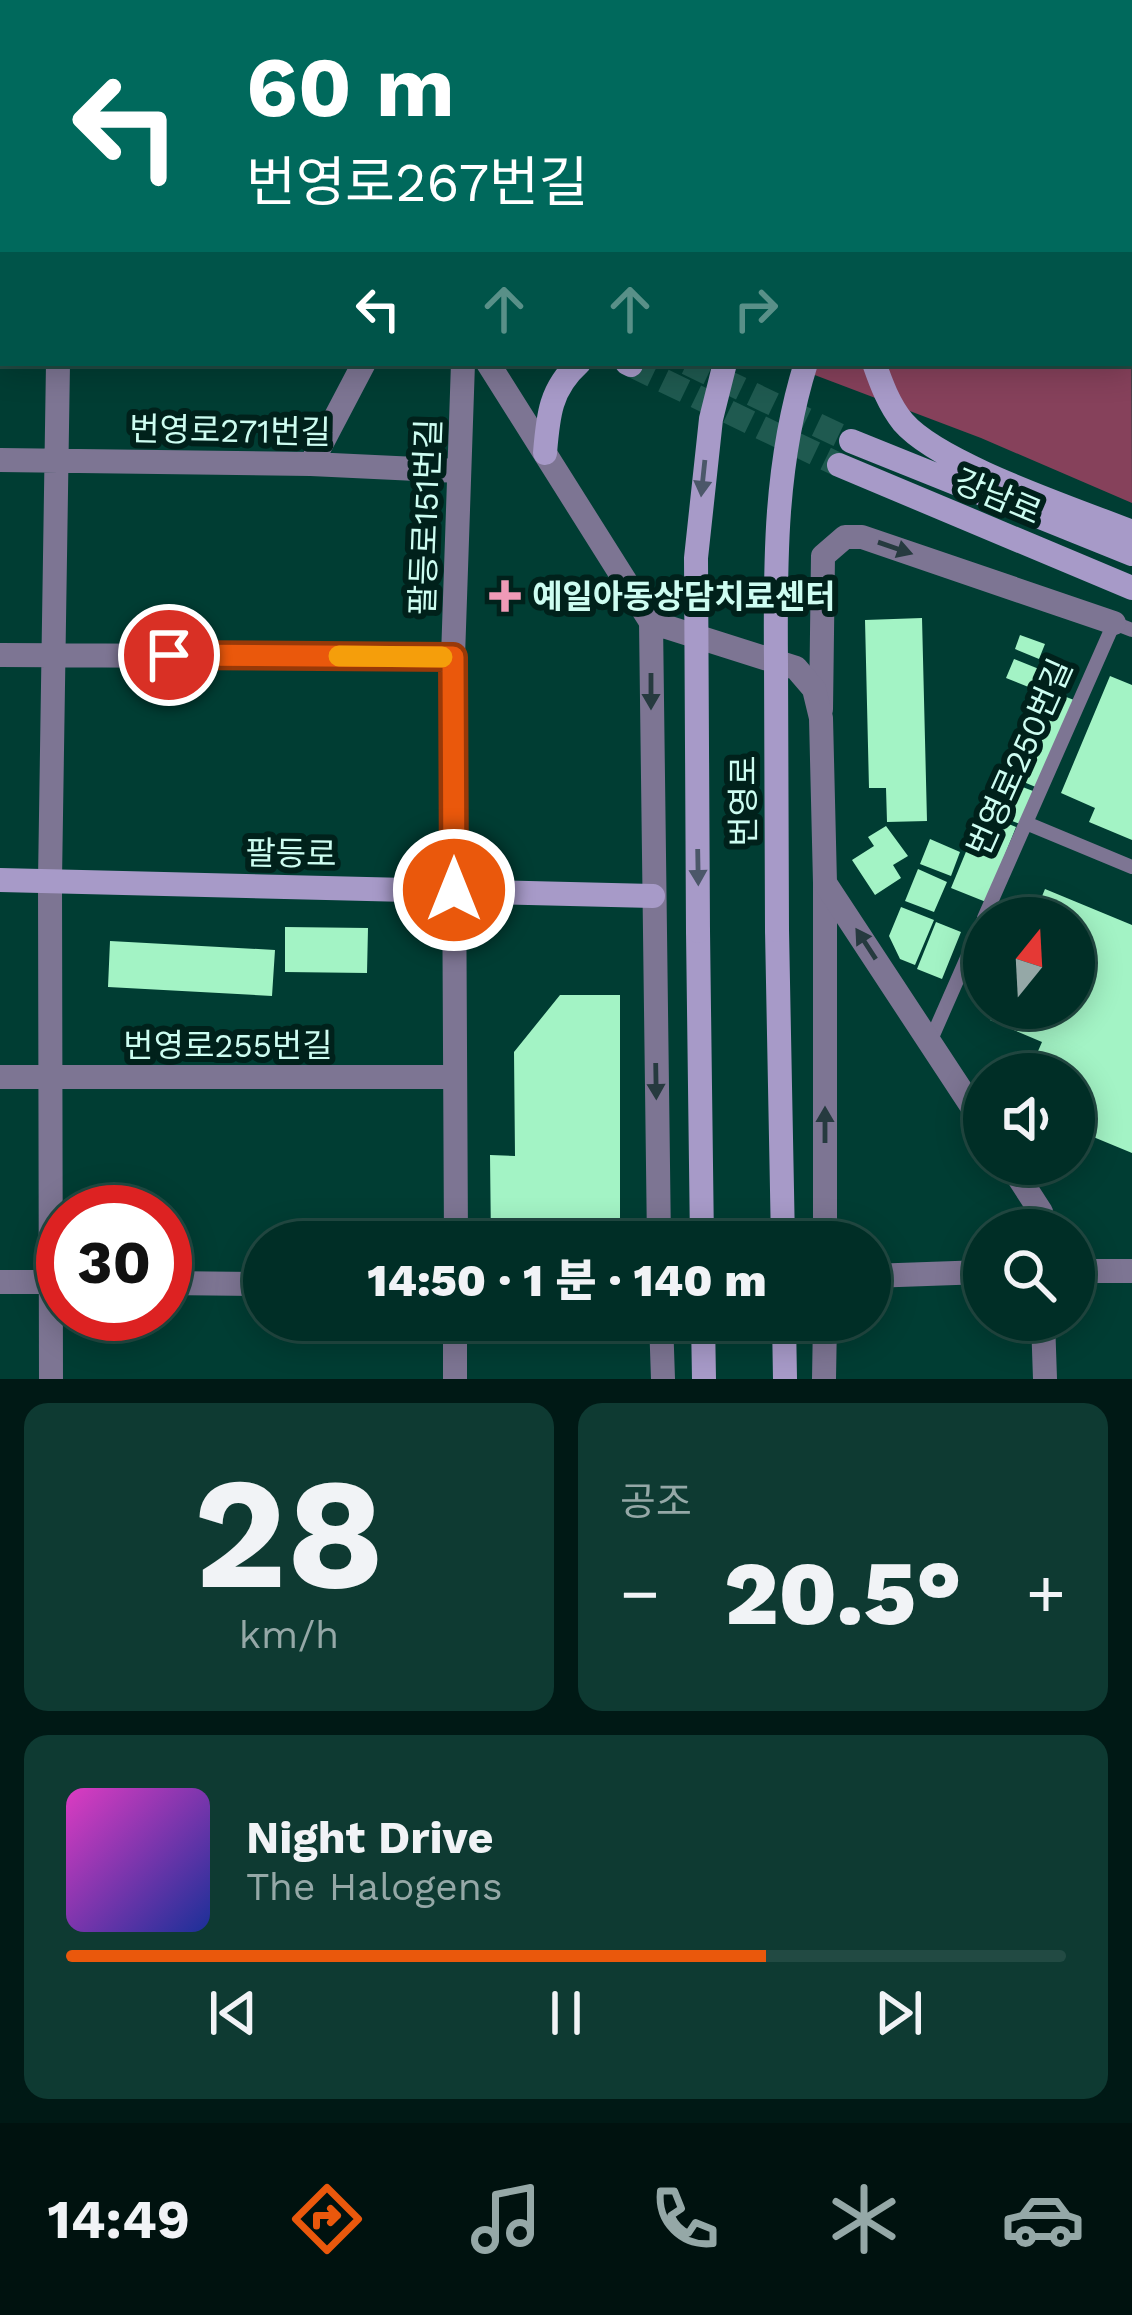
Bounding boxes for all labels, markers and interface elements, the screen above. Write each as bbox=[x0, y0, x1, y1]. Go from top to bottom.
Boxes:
text: 60 m bbox=[246, 38, 455, 136]
icon: left bbox=[48, 48, 204, 204]
text: 번영로267번길 bbox=[246, 151, 588, 214]
icon: left bbox=[345, 276, 411, 342]
icon: ahead bbox=[471, 276, 537, 342]
icon: ahead bbox=[597, 276, 663, 342]
icon: right bbox=[723, 276, 789, 342]
street label: 번영로271번길 bbox=[129, 409, 331, 452]
street label: 팔등로151번길 bbox=[403, 418, 448, 616]
one-way arrow bbox=[694, 460, 713, 497]
street label: 강남로 bbox=[948, 461, 1047, 532]
one-way arrow bbox=[877, 540, 913, 558]
place label: 예일아동상담치료센터 bbox=[532, 577, 836, 616]
marker: 예일아동상담치료센터 bbox=[489, 580, 521, 612]
pin bbox=[118, 604, 220, 706]
icon: arrive bbox=[136, 622, 202, 688]
street label: 번영로250번길 bbox=[959, 653, 1080, 861]
one-way arrow bbox=[642, 673, 661, 711]
street label: 번영로 bbox=[724, 755, 763, 847]
position arrow bbox=[391, 827, 517, 953]
street label: 팔등로 bbox=[245, 833, 337, 874]
one-way arrow bbox=[688, 849, 707, 887]
north arrow bbox=[963, 897, 1095, 1029]
map controls bbox=[963, 897, 1095, 1341]
one-way arrow bbox=[855, 928, 877, 961]
street label: 번영로255번길 bbox=[123, 1026, 333, 1065]
button: sound bbox=[963, 1053, 1095, 1185]
one-way arrow bbox=[646, 1063, 666, 1101]
one-way arrow bbox=[815, 1105, 835, 1143]
speed limit sign: 30 bbox=[36, 1185, 192, 1341]
button: search bbox=[963, 1209, 1095, 1341]
text: 14:50 · 1 분 · 140 m bbox=[367, 1254, 767, 1307]
text: 28 bbox=[194, 1442, 384, 1625]
text: 공조 bbox=[620, 1479, 692, 1524]
text: 20.5° bbox=[724, 1540, 962, 1646]
text: − bbox=[620, 1555, 660, 1632]
text: + bbox=[1026, 1555, 1066, 1632]
text: km/h bbox=[239, 1612, 339, 1657]
text: Night Drive bbox=[246, 1811, 494, 1864]
text: The Halogens bbox=[246, 1864, 502, 1909]
icon: previous bbox=[200, 1980, 266, 2046]
icon: pause bbox=[533, 1980, 599, 2046]
icon: next bbox=[866, 1980, 932, 2046]
icon: directions bbox=[285, 2177, 369, 2261]
icon: music bbox=[464, 2177, 548, 2261]
icon: phone bbox=[643, 2177, 727, 2261]
icon: climate bbox=[822, 2177, 906, 2261]
icon: car bbox=[1001, 2177, 1085, 2261]
text: 14:49 bbox=[47, 2188, 190, 2251]

